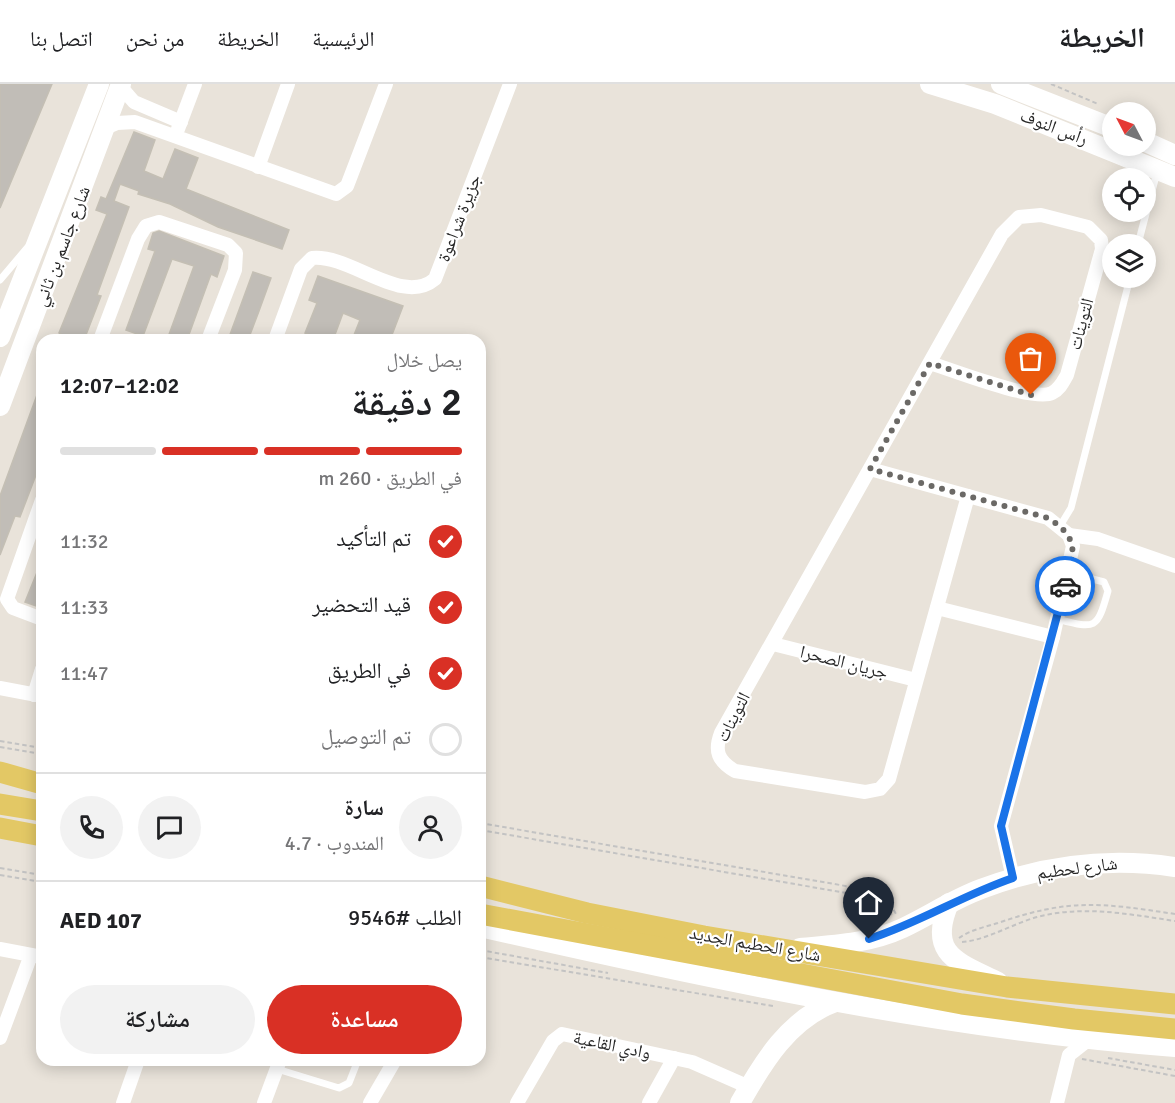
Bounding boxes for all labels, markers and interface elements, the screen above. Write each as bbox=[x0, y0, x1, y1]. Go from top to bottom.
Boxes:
text: الخريطة bbox=[1059, 21, 1145, 55]
text: اتصل بنا bbox=[30, 26, 93, 52]
text: من نحن bbox=[126, 26, 184, 52]
text: الخريطة bbox=[217, 26, 279, 52]
text: الرئيسية bbox=[312, 26, 374, 52]
north arrow bbox=[1102, 102, 1156, 156]
map controls bbox=[1102, 102, 1156, 288]
street label: رأس النوف bbox=[1017, 104, 1091, 150]
button: locate bbox=[1102, 168, 1156, 222]
street label: جزيرة شراعوة bbox=[432, 171, 486, 265]
street label: شارع جاسم بن ثاني bbox=[29, 183, 98, 310]
button: layers bbox=[1102, 234, 1156, 288]
street label: التوينات bbox=[1064, 296, 1098, 352]
pin bbox=[1005, 333, 1056, 395]
icon: bag bbox=[1014, 342, 1047, 375]
text: يصل خلال bbox=[387, 348, 462, 373]
text: 12:02–12:07 bbox=[60, 372, 179, 399]
text: 2 دقيقة bbox=[351, 378, 462, 426]
text: في الطريق · 260 m bbox=[318, 466, 462, 491]
text: تم التأكيد bbox=[336, 525, 411, 552]
icon: check bbox=[429, 525, 462, 558]
text: 11:32 bbox=[60, 529, 109, 554]
courier bbox=[1035, 556, 1095, 616]
icon: car bbox=[1049, 570, 1082, 603]
text: قيد التحضير bbox=[312, 591, 411, 618]
icon: check bbox=[429, 591, 462, 624]
text: 11:33 bbox=[60, 595, 109, 620]
street label: جريان الصحرا bbox=[798, 640, 890, 684]
text: في الطريق bbox=[328, 657, 411, 684]
icon: check bbox=[429, 657, 462, 690]
text: 11:47 bbox=[60, 661, 109, 686]
street label: التوينات bbox=[711, 688, 755, 746]
text: تم التوصيل bbox=[321, 723, 411, 750]
text: سارة bbox=[345, 794, 384, 821]
button: phone bbox=[60, 796, 123, 859]
button: chat bbox=[138, 796, 201, 859]
button: person bbox=[399, 796, 462, 859]
text: المندوب · 4.7 bbox=[285, 831, 384, 856]
street label: شارع لحطيم bbox=[1035, 852, 1119, 885]
pin bbox=[843, 877, 894, 939]
icon: home bbox=[852, 886, 885, 919]
text: الطلب #9546 bbox=[348, 904, 462, 931]
text: AED 107 bbox=[60, 907, 142, 934]
street label: شارع الحطيم الجديد bbox=[687, 922, 822, 967]
button: مشاركة bbox=[60, 985, 255, 1054]
button: مساعدة bbox=[267, 985, 462, 1054]
street label: وادي القاعية bbox=[571, 1026, 653, 1067]

